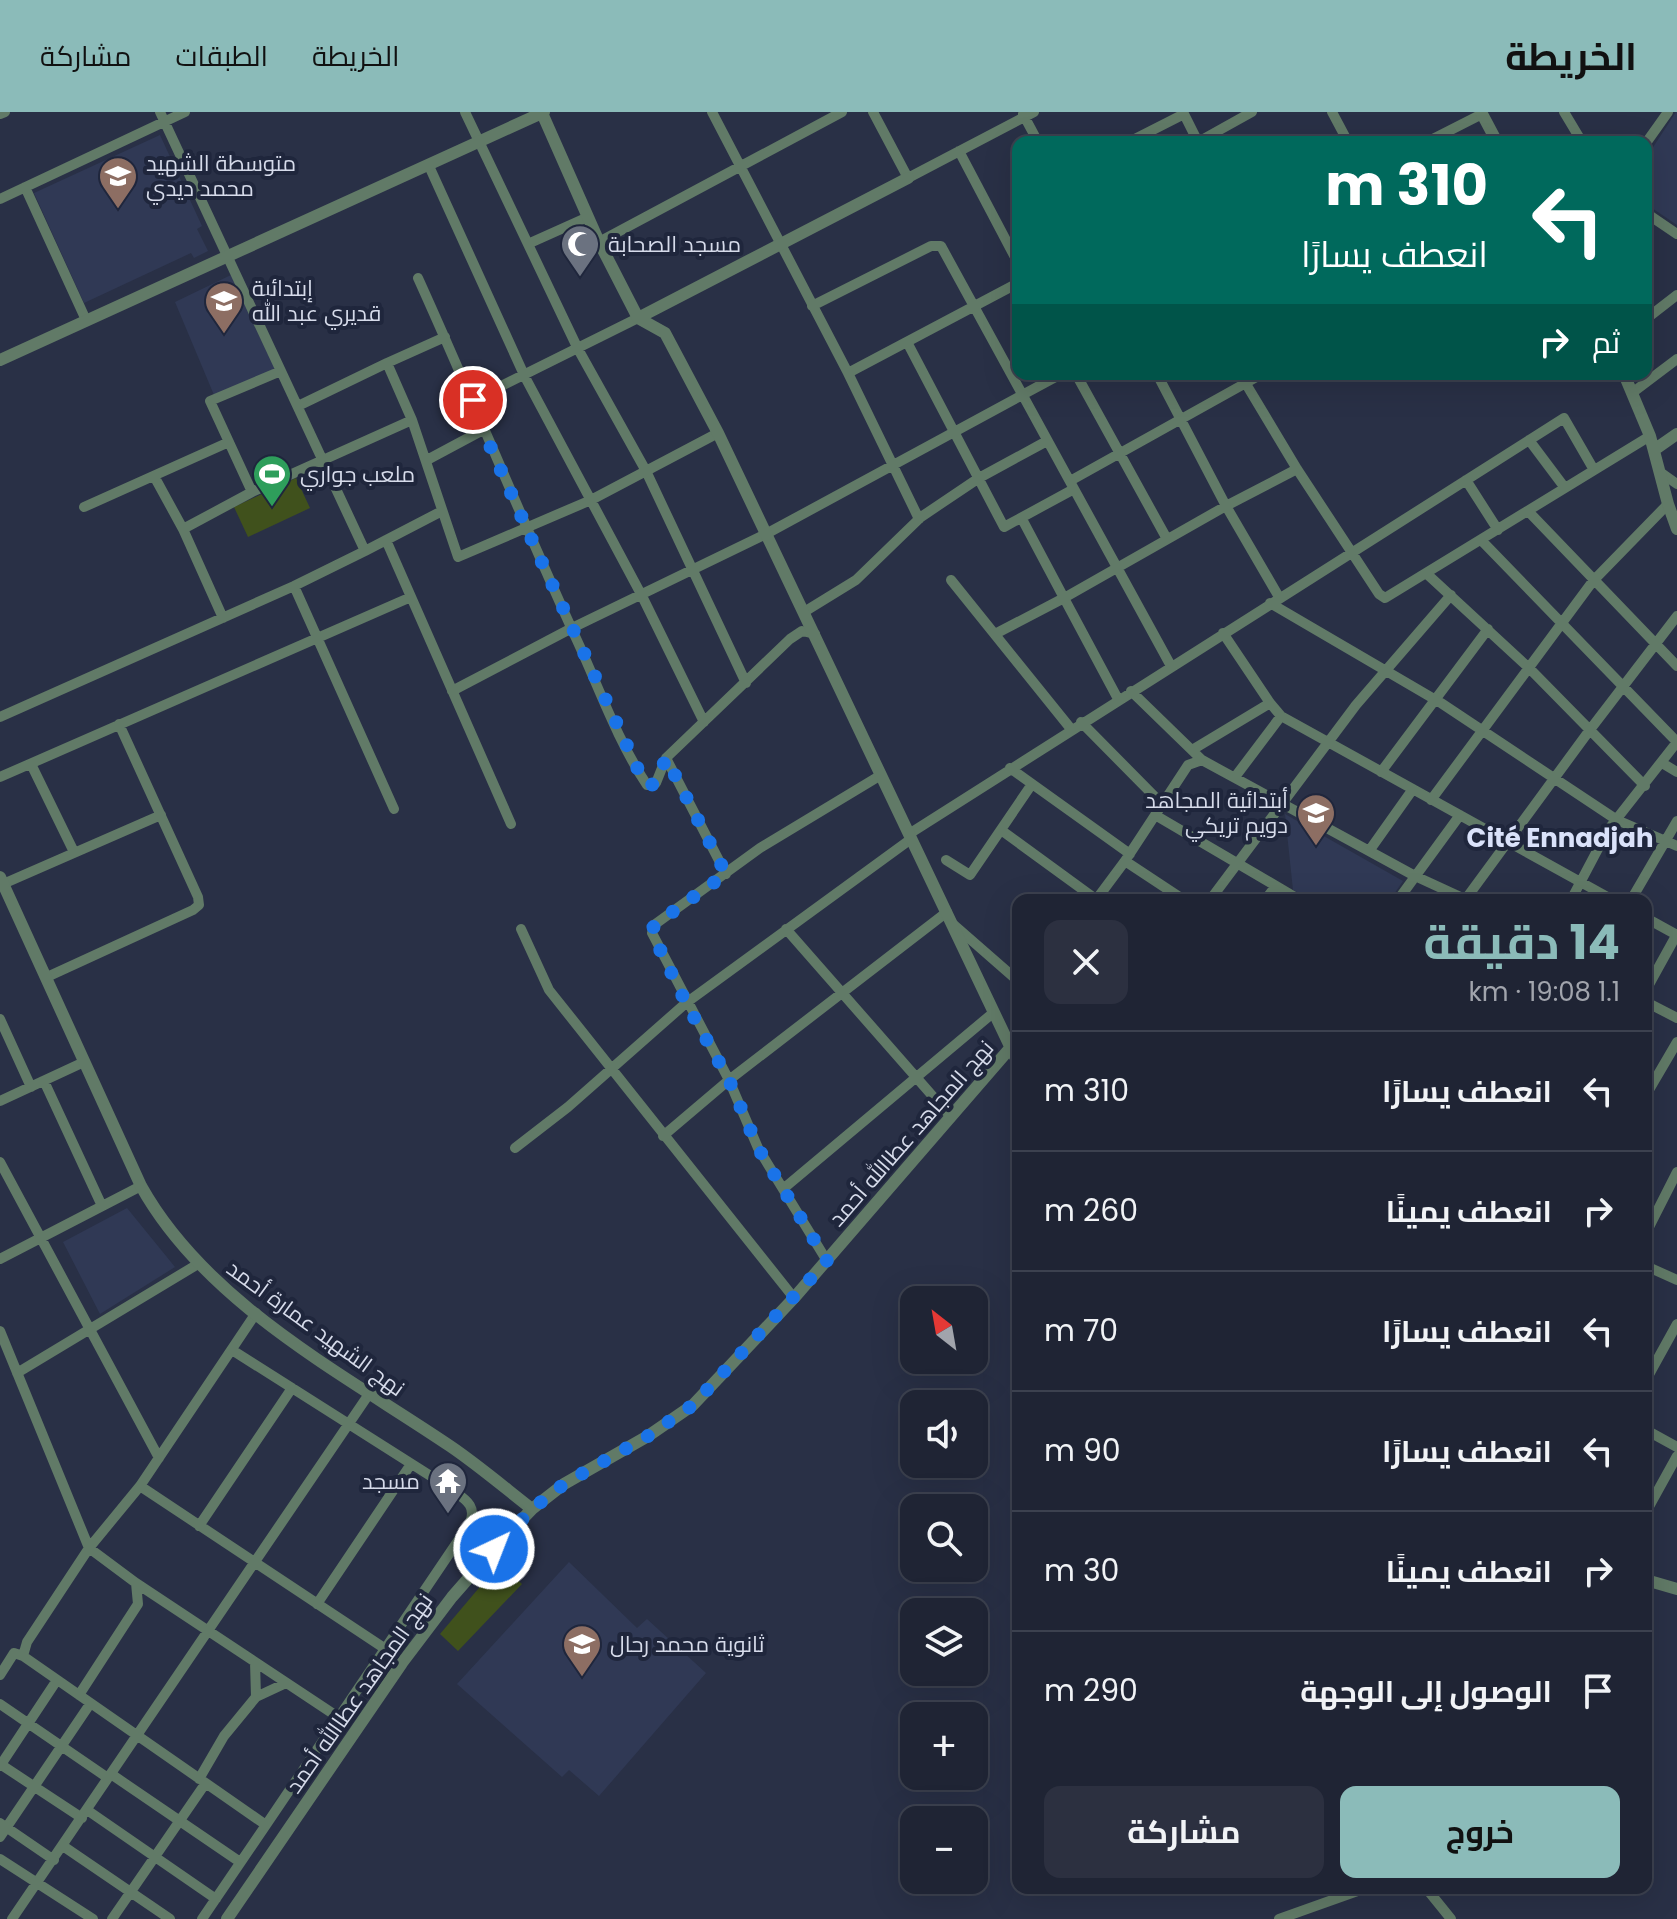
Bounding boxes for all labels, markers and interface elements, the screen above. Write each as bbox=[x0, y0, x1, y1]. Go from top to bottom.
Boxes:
text: الخريطة bbox=[1505, 30, 1637, 83]
text: مشاركة bbox=[40, 37, 131, 76]
text: الطبقات bbox=[175, 37, 268, 76]
text: الخريطة bbox=[312, 37, 399, 76]
text: 310 m bbox=[1325, 146, 1488, 225]
place label: متوسطة الشهيد محمد ديدي bbox=[146, 148, 296, 205]
school or university icon: متوسطة الشهيد محمد ديدي bbox=[97, 155, 139, 210]
icon: left bbox=[1516, 168, 1620, 272]
mosque icon: مسجد الصحابة bbox=[559, 223, 601, 278]
place label: مسجد الصحابة bbox=[608, 229, 741, 260]
text: انعطف يسارًا bbox=[1301, 229, 1488, 280]
place label: إبتدائية قديري عبد الله bbox=[252, 273, 381, 330]
school or university icon: إبتدائية قديري عبد الله bbox=[203, 280, 245, 335]
icon: right bbox=[1532, 320, 1576, 364]
text: ثم bbox=[1592, 321, 1620, 364]
pin bbox=[439, 366, 507, 434]
icon: arrive bbox=[451, 378, 495, 422]
sports icon: ملعب جواري bbox=[251, 453, 293, 508]
place label: ملعب جواري bbox=[300, 459, 415, 491]
place label: أبتدائية المجاهد دويم تريكي bbox=[1145, 785, 1288, 842]
school or university icon: أبتدائية المجاهد دويم تريكي bbox=[1295, 792, 1337, 847]
district label: Cité Ennadjah bbox=[1467, 820, 1653, 856]
text: 14 دقيقة bbox=[1424, 909, 1620, 976]
button: close bbox=[1044, 920, 1128, 1004]
text: 1.1 km · 19:08 bbox=[1468, 974, 1620, 1010]
street label: نهج المجاهد عطاالله أحمد bbox=[822, 1034, 1001, 1233]
text: 310 m bbox=[1044, 1069, 1129, 1112]
icon: left bbox=[1576, 1069, 1620, 1113]
text: انعطف يسارًا bbox=[1382, 1070, 1552, 1113]
text: 260 m bbox=[1044, 1189, 1138, 1232]
icon: right bbox=[1576, 1189, 1620, 1233]
text: انعطف يمينًا bbox=[1386, 1190, 1552, 1233]
street label: نهج الشهيد عمارة أحمد bbox=[220, 1253, 411, 1404]
north arrow bbox=[900, 1286, 988, 1374]
map controls bbox=[900, 1286, 988, 1894]
text: 70 m bbox=[1044, 1309, 1118, 1352]
icon: left bbox=[1576, 1309, 1620, 1353]
text: انعطف يسارًا bbox=[1382, 1310, 1552, 1353]
button: sound bbox=[900, 1390, 988, 1478]
text: 90 m bbox=[1044, 1429, 1121, 1472]
icon: left bbox=[1576, 1429, 1620, 1473]
text: انعطف يسارًا bbox=[1382, 1430, 1552, 1473]
temple icon: مسجد bbox=[427, 1460, 469, 1515]
place label: مسجد bbox=[362, 1466, 420, 1497]
button: search bbox=[900, 1494, 988, 1582]
position arrow bbox=[452, 1507, 536, 1591]
text: 30 m bbox=[1044, 1549, 1119, 1592]
icon: right bbox=[1576, 1549, 1620, 1593]
text: انعطف يمينًا bbox=[1386, 1550, 1552, 1593]
street label: نهج المجاهد عطاالله أحمد bbox=[279, 1587, 440, 1799]
button: layers bbox=[900, 1598, 988, 1686]
school or university icon: ثانوية محمد رحال bbox=[561, 1623, 603, 1678]
place label: ثانوية محمد رحال bbox=[610, 1629, 765, 1660]
text: 290 m bbox=[1044, 1669, 1138, 1712]
icon: arrive bbox=[1576, 1669, 1620, 1713]
text: الوصول إلى الوجهة bbox=[1300, 1670, 1552, 1713]
button: + bbox=[900, 1702, 988, 1790]
button: مشاركة bbox=[1044, 1786, 1324, 1878]
button: خروج bbox=[1340, 1786, 1620, 1878]
button: − bbox=[900, 1806, 988, 1894]

